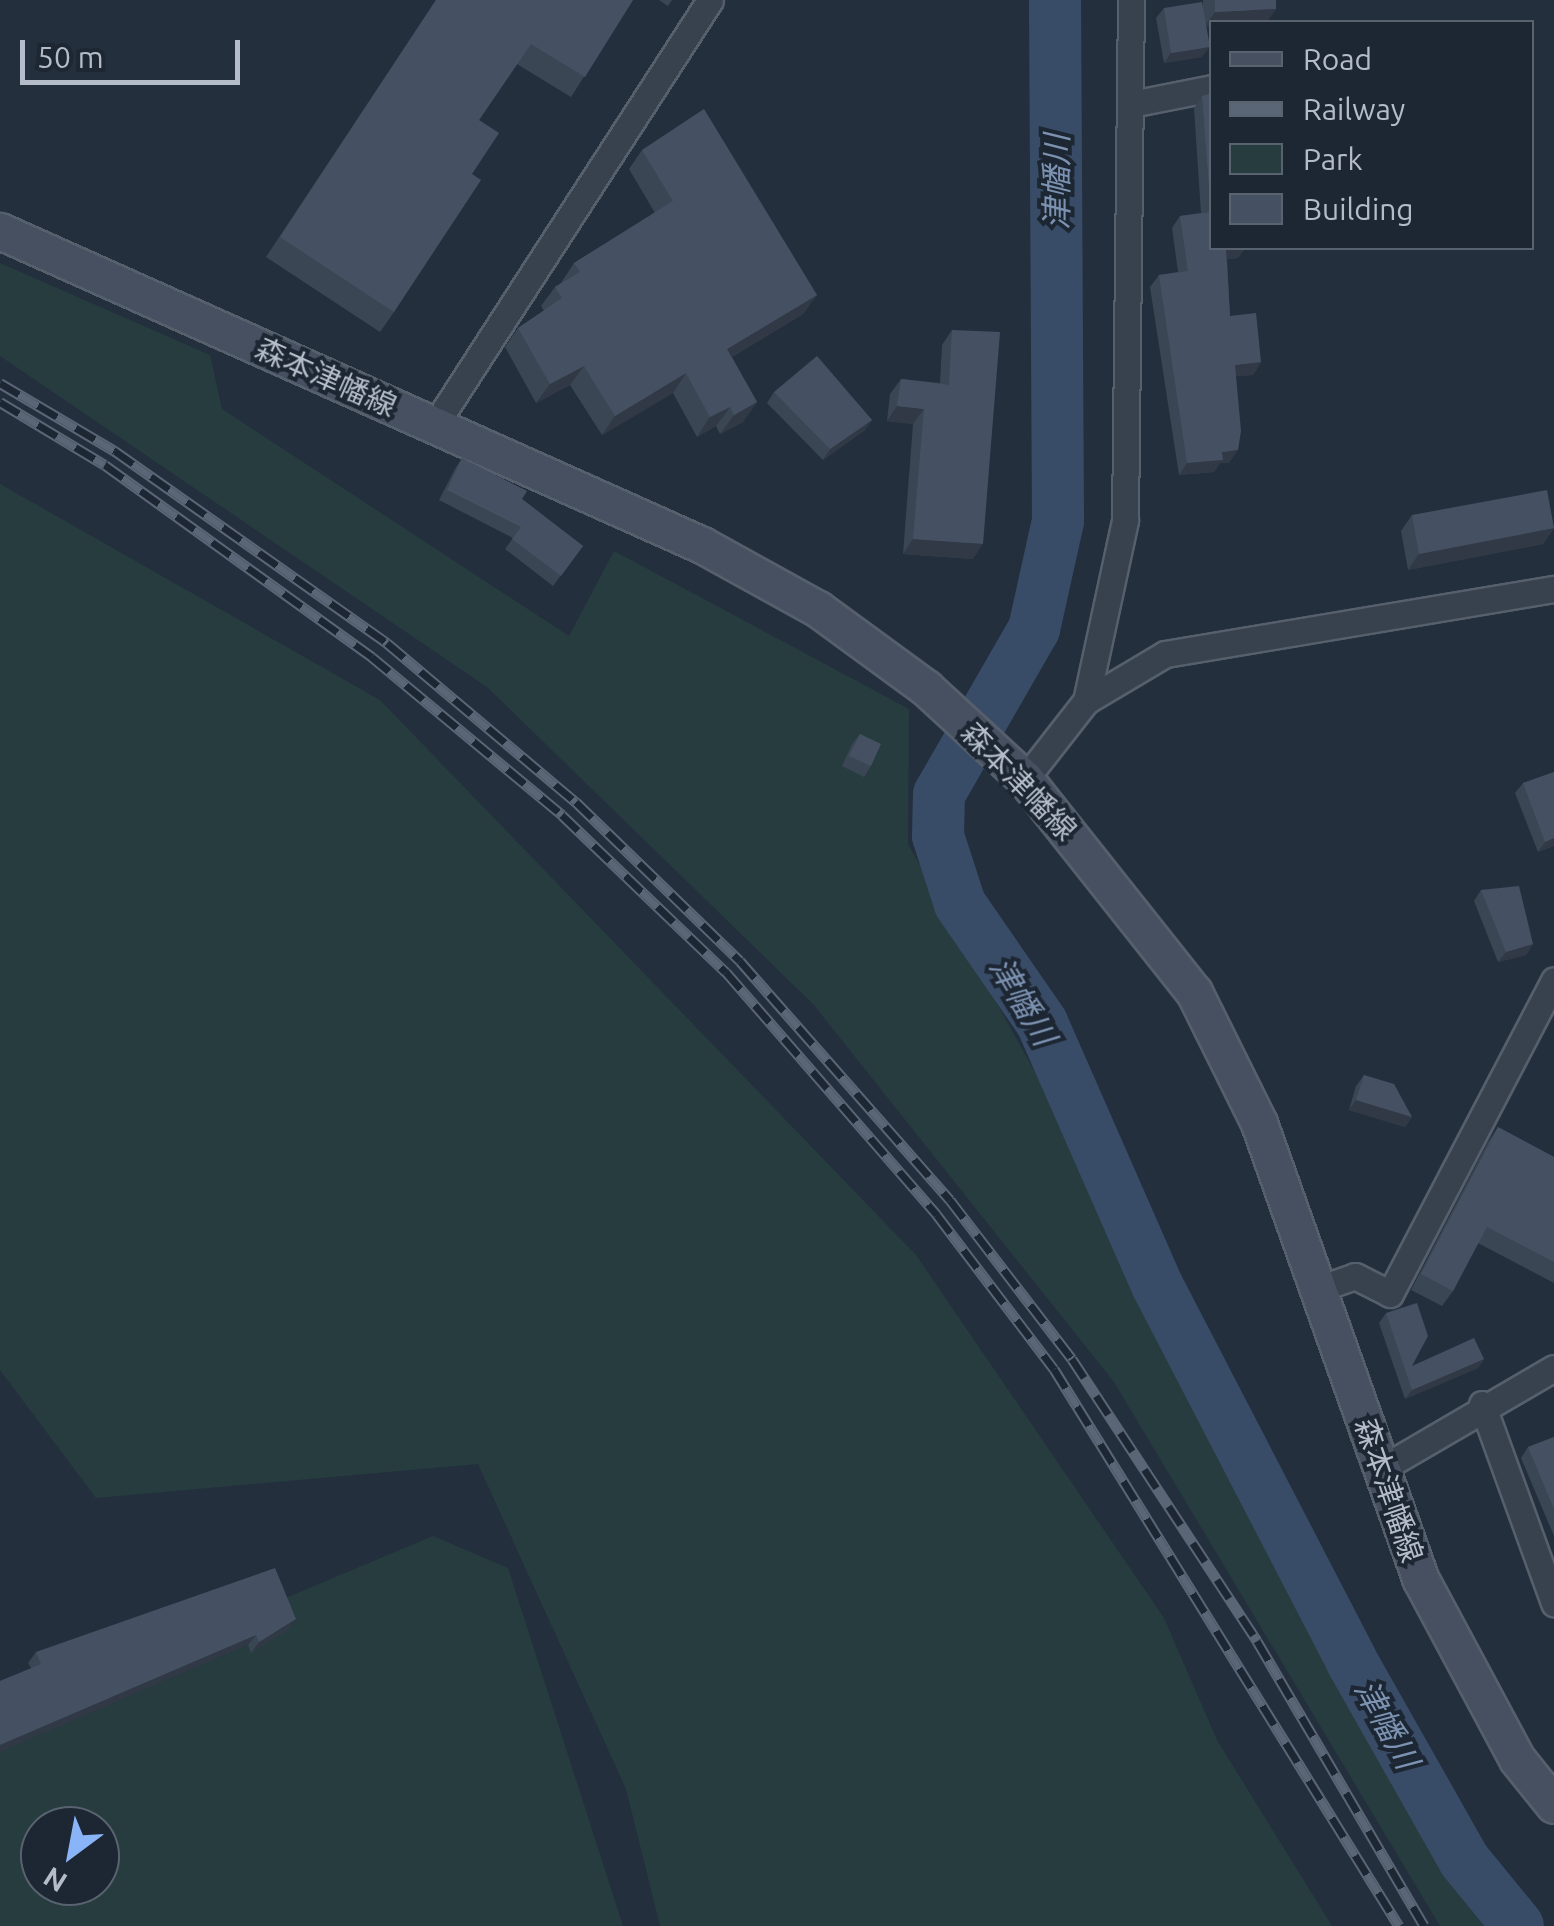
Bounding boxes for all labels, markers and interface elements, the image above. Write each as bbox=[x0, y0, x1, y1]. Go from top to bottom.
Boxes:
scale bar bbox=[25, 20, 245, 82]
legend bbox=[1209, 20, 1534, 250]
text: 50 m bbox=[37, 40, 104, 74]
text: Road bbox=[1303, 42, 1372, 76]
text: Railway bbox=[1303, 92, 1405, 126]
water label: 津幡川 bbox=[1037, 134, 1075, 230]
text: Park bbox=[1303, 142, 1363, 176]
text: Building bbox=[1303, 192, 1414, 226]
street label: 森本津幡線 bbox=[250, 330, 402, 424]
street label: 森本津幡線 bbox=[954, 715, 1084, 847]
water label: 津幡川 bbox=[982, 950, 1064, 1052]
street label: 森本津幡線 bbox=[1348, 1413, 1430, 1567]
water label: 津幡川 bbox=[1347, 1673, 1427, 1775]
north arrow bbox=[20, 1806, 120, 1906]
text: N bbox=[38, 1861, 72, 1899]

